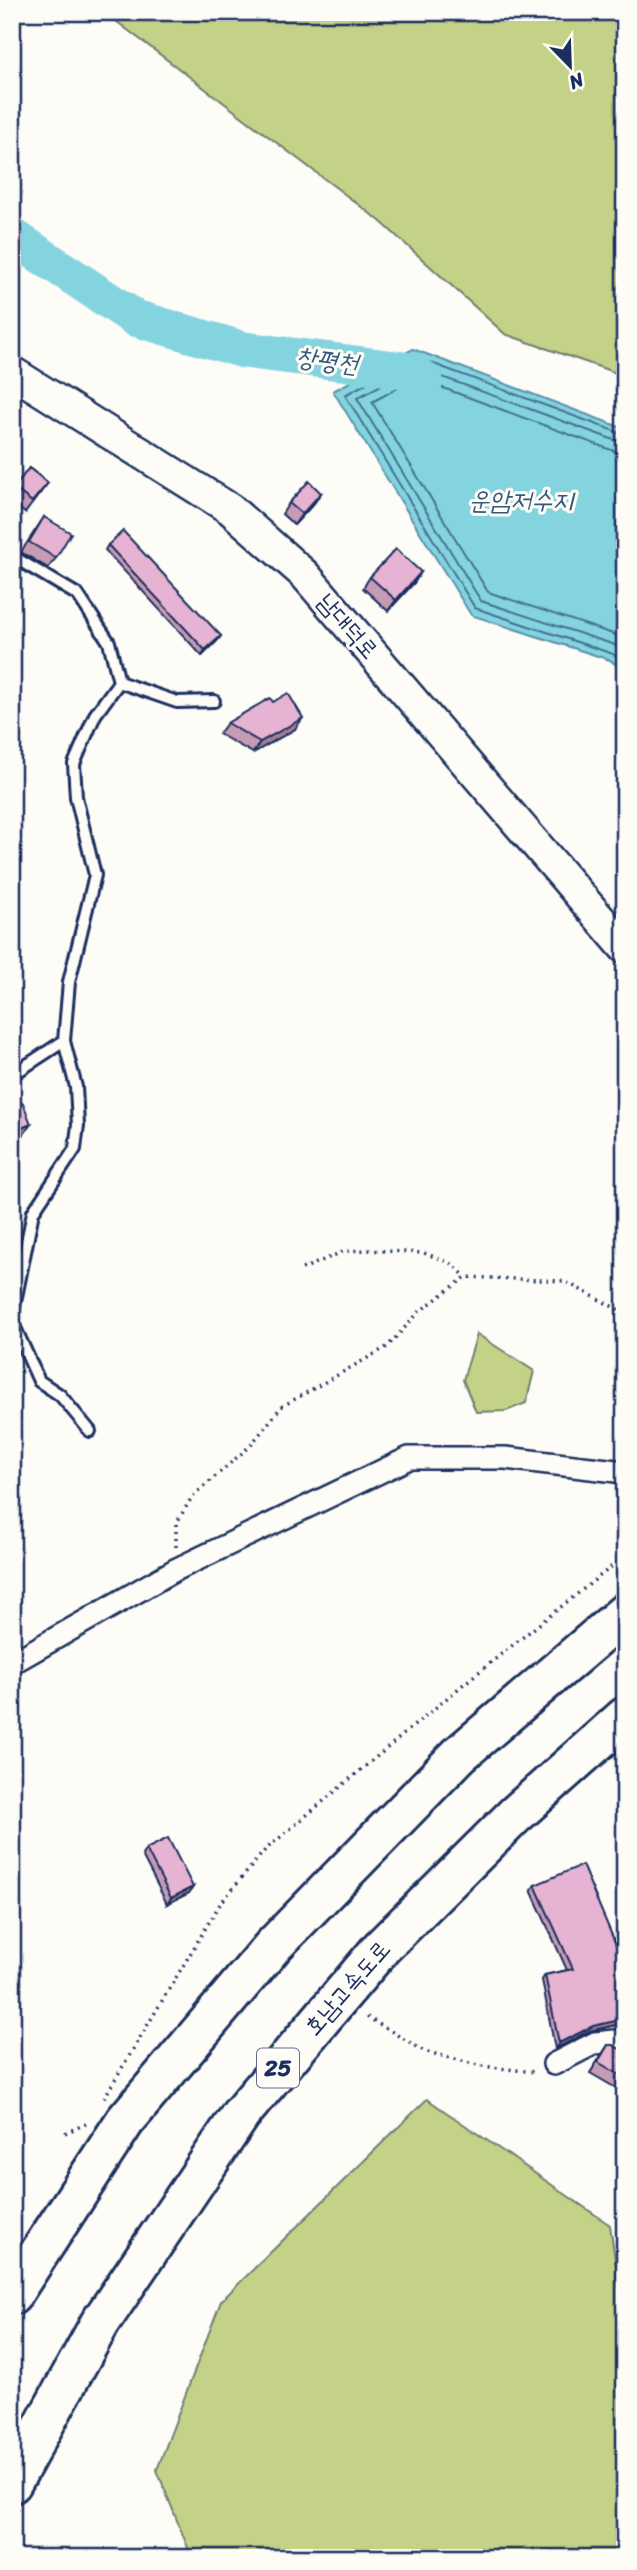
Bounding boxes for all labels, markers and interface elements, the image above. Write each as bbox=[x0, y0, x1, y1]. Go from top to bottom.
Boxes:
north arrow bbox=[536, 32, 606, 102]
text: N bbox=[563, 63, 590, 99]
water label: 창평천 bbox=[293, 333, 364, 387]
water label: 운암저수지 bbox=[469, 477, 576, 523]
street label: 남대덕로 bbox=[307, 583, 389, 669]
street label: 호남고속도로 bbox=[293, 1930, 401, 2046]
road number: 25 bbox=[257, 2048, 299, 2088]

